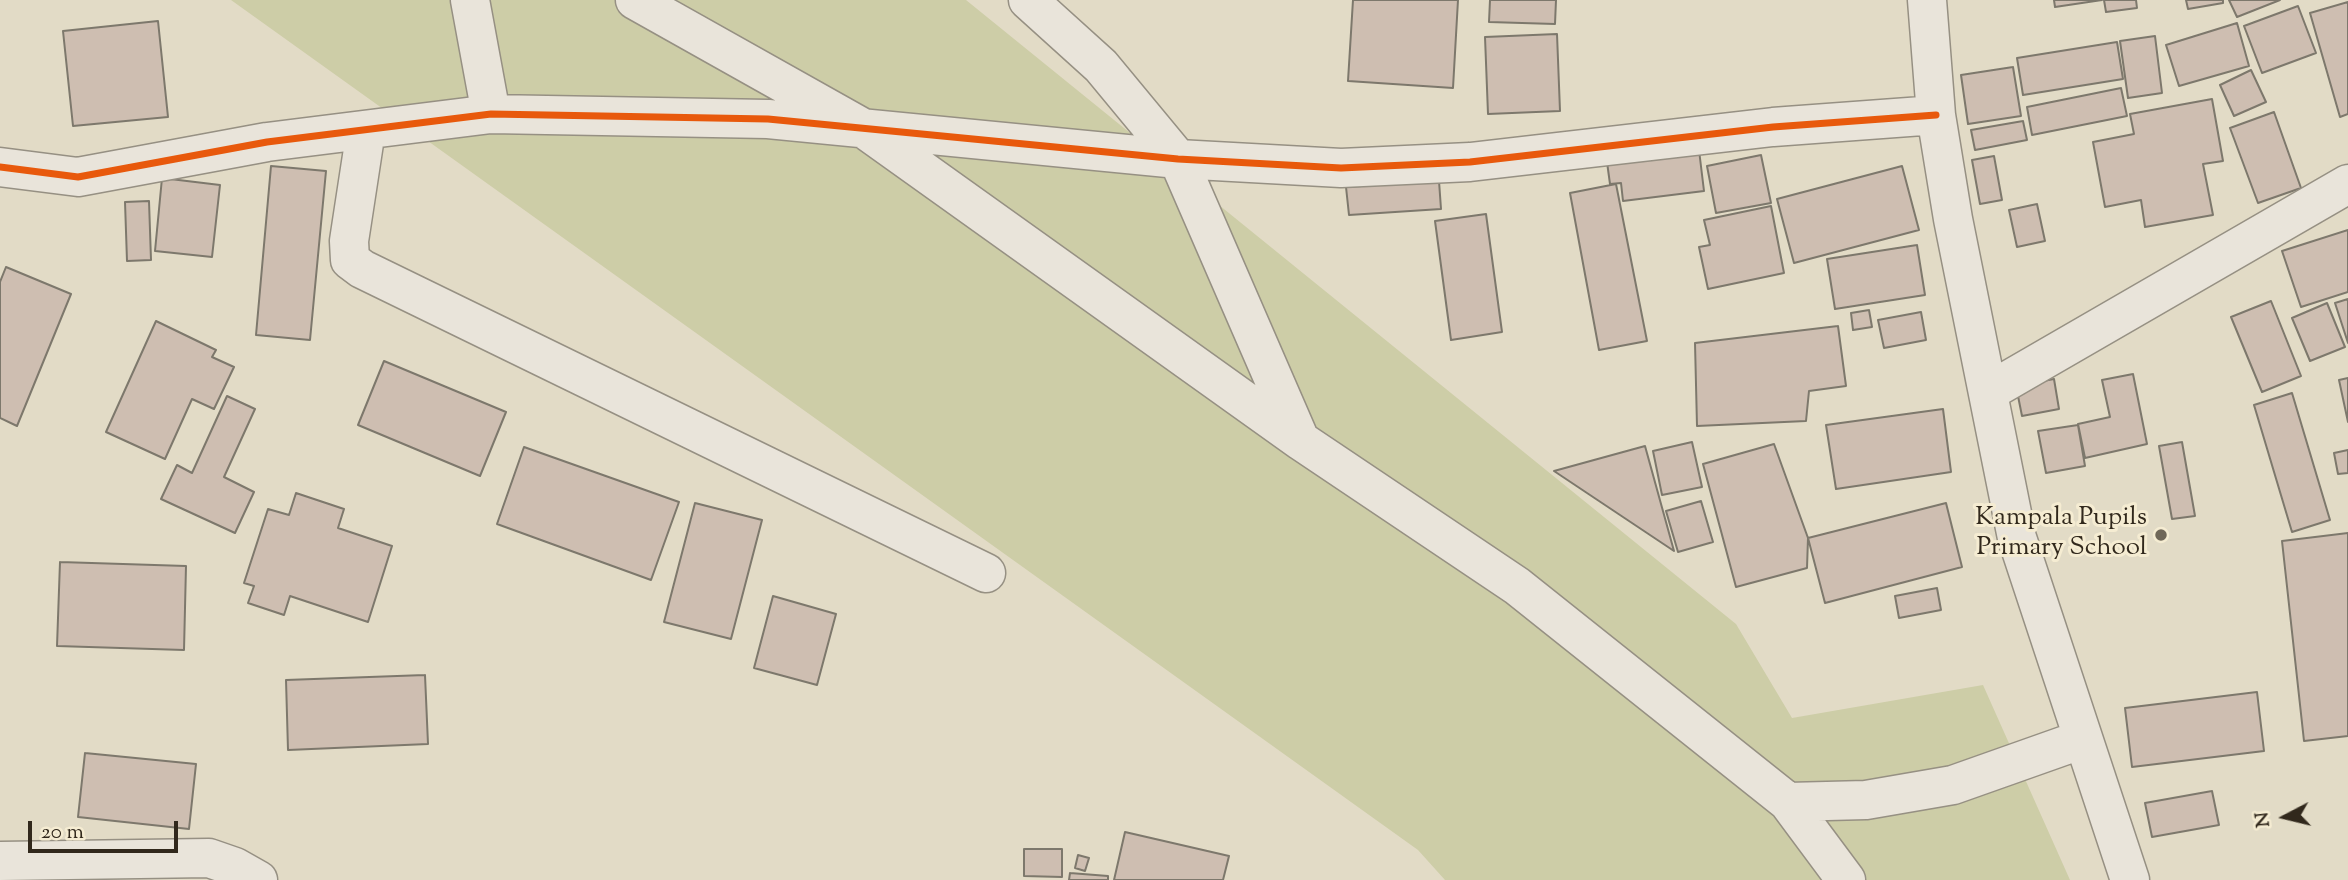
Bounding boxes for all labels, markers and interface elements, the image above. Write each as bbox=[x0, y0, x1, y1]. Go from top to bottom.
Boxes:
place label: Kampala Pupils Primary School bbox=[1975, 504, 2147, 566]
marker: Kampala Pupils Primary School bbox=[2153, 527, 2169, 543]
north arrow bbox=[2250, 782, 2320, 852]
scale bar bbox=[32, 806, 182, 850]
text: N bbox=[2249, 810, 2278, 829]
text: 20 m bbox=[41, 818, 84, 848]

